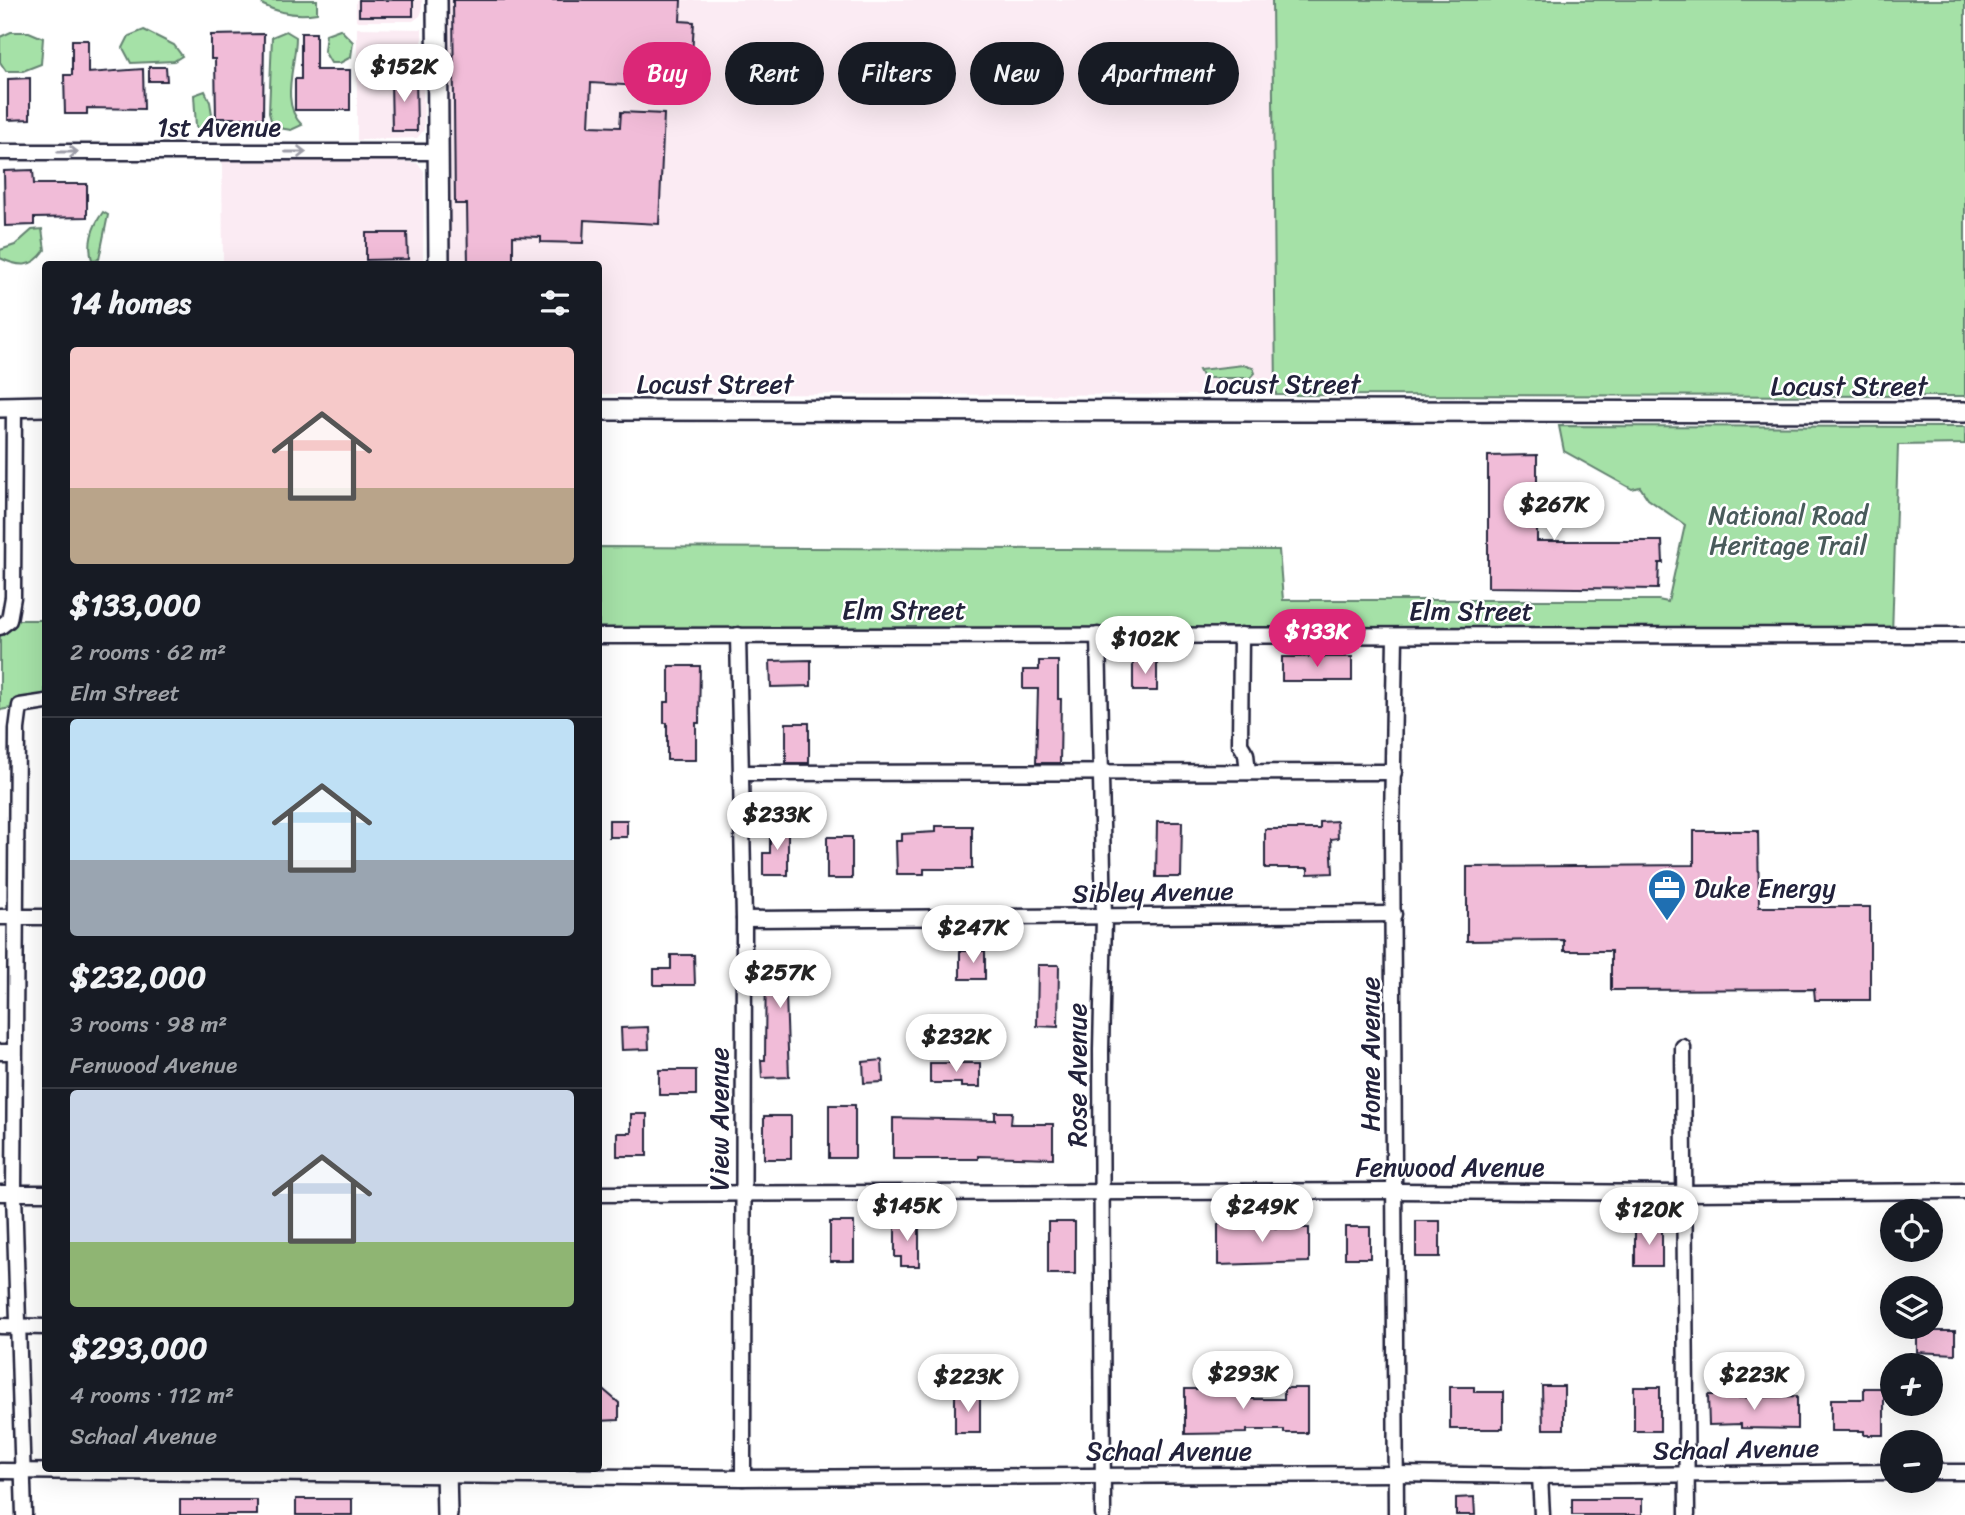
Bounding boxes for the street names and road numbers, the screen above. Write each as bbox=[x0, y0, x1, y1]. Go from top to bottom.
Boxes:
street label: 1st Avenue bbox=[157, 104, 282, 150]
street label: Locust Street bbox=[637, 361, 795, 407]
street label: Locust Street bbox=[1204, 361, 1362, 407]
street label: Locust Street bbox=[1771, 363, 1929, 409]
street label: Elm Street bbox=[842, 587, 966, 633]
street label: Elm Street bbox=[1409, 588, 1533, 634]
street label: Sibley Avenue bbox=[1072, 868, 1234, 916]
street label: Home Avenue bbox=[1347, 977, 1393, 1131]
street label: Rose Avenue bbox=[1054, 1003, 1100, 1147]
street label: View Avenue bbox=[696, 1047, 742, 1191]
street label: Fenwood Avenue bbox=[1355, 1144, 1545, 1190]
street label: Schaal Avenue bbox=[1653, 1425, 1819, 1473]
street label: Schaal Avenue bbox=[1086, 1428, 1252, 1474]

